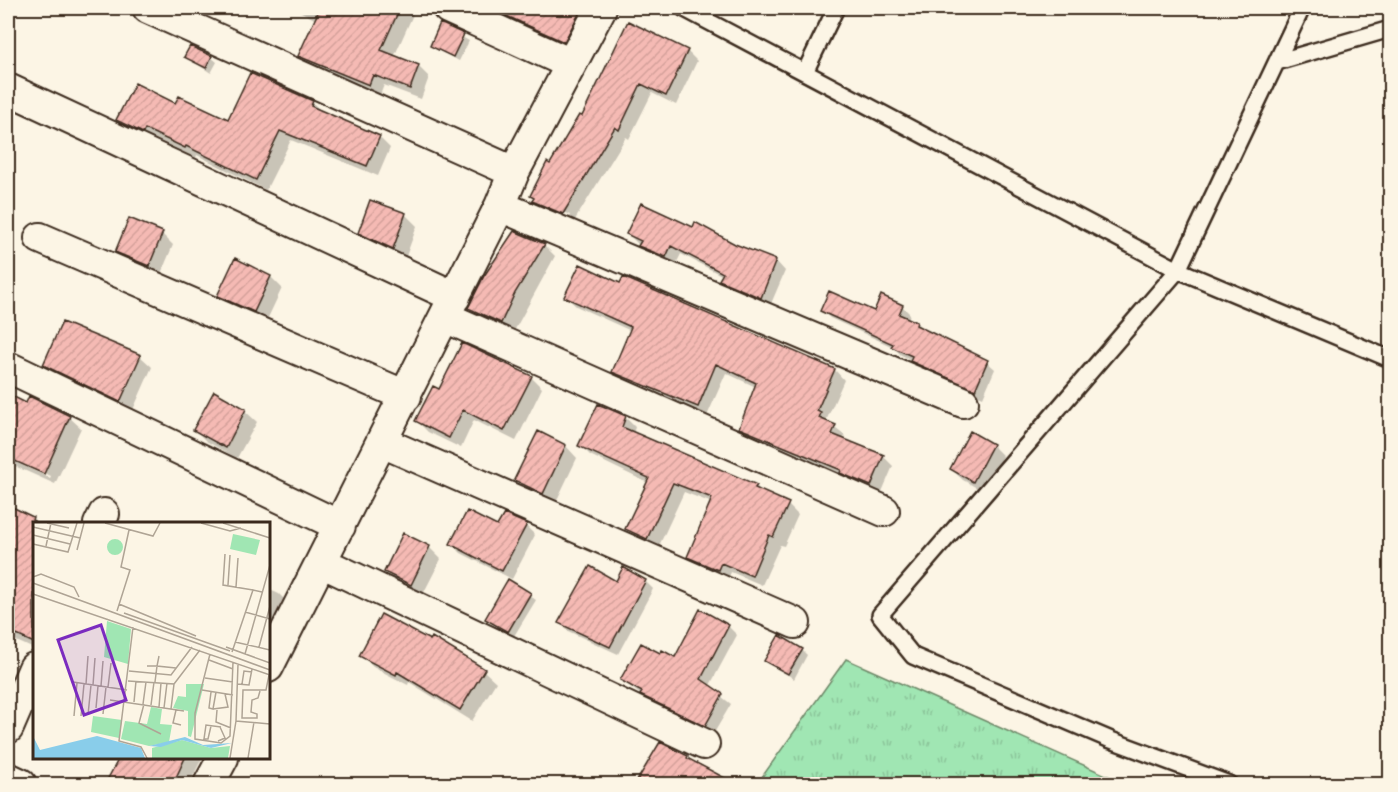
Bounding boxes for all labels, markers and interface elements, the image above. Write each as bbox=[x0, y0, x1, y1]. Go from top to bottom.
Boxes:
inset map bbox=[33, 522, 270, 759]

